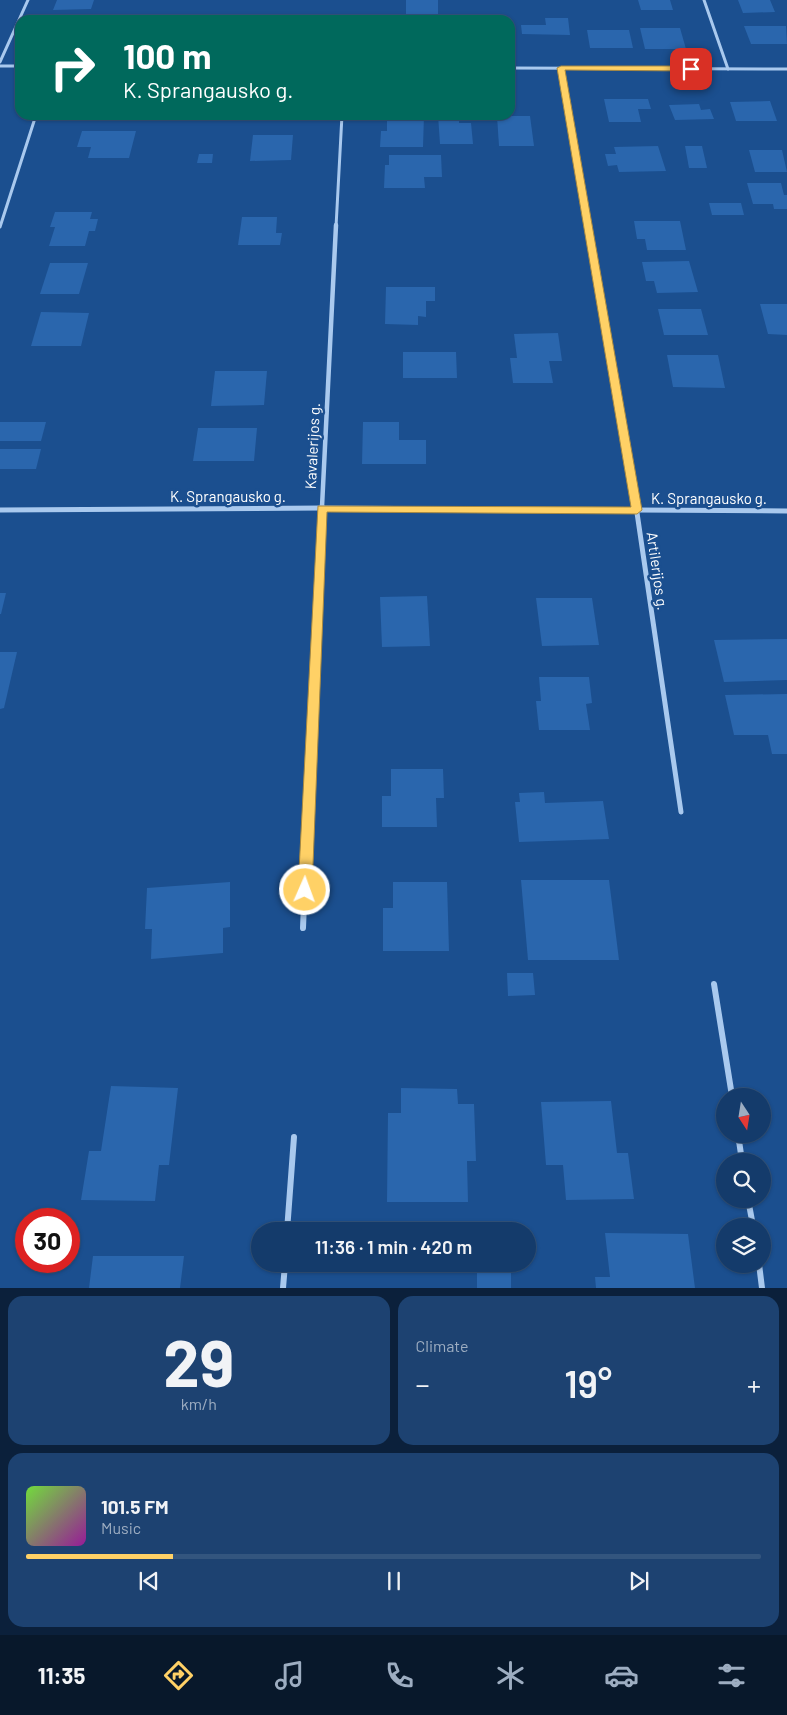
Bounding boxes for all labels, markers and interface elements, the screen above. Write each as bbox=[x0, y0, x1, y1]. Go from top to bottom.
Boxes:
text: 100 m bbox=[123, 34, 212, 76]
icon: right bbox=[40, 35, 105, 100]
pin bbox=[670, 48, 712, 90]
icon: arrive bbox=[677, 55, 705, 83]
text: K. Sprangausko g. bbox=[123, 76, 293, 102]
street label: Kavalerijos g. bbox=[301, 402, 323, 490]
street label: K. Sprangausko g. bbox=[170, 487, 286, 505]
street label: K. Sprangausko g. bbox=[651, 489, 767, 507]
street label: Artilerijos g. bbox=[644, 531, 672, 611]
position arrow bbox=[278, 863, 330, 915]
north arrow bbox=[716, 1088, 771, 1142]
map controls bbox=[716, 1088, 771, 1273]
button: search bbox=[716, 1153, 771, 1208]
speed limit sign: 30 bbox=[15, 1208, 80, 1273]
button: layers bbox=[716, 1218, 771, 1273]
text: 11:36 · 1 min · 420 m bbox=[315, 1235, 472, 1258]
text: 29 bbox=[163, 1322, 234, 1400]
text: Climate bbox=[416, 1336, 468, 1355]
text: 19° bbox=[564, 1360, 612, 1406]
text: − bbox=[416, 1367, 430, 1401]
text: + bbox=[747, 1367, 761, 1401]
text: km/h bbox=[181, 1394, 217, 1413]
text: 101.5 FM bbox=[101, 1495, 168, 1518]
text: Music bbox=[101, 1518, 141, 1537]
icon: previous bbox=[135, 1567, 163, 1595]
icon: pause bbox=[380, 1567, 408, 1595]
icon: next bbox=[625, 1567, 653, 1595]
icon: directions bbox=[161, 1658, 196, 1693]
icon: music bbox=[272, 1658, 307, 1693]
icon: phone bbox=[382, 1658, 417, 1693]
icon: climate bbox=[493, 1658, 528, 1693]
icon: car bbox=[604, 1658, 639, 1693]
icon: filters bbox=[714, 1658, 749, 1693]
text: 11:35 bbox=[38, 1662, 85, 1688]

